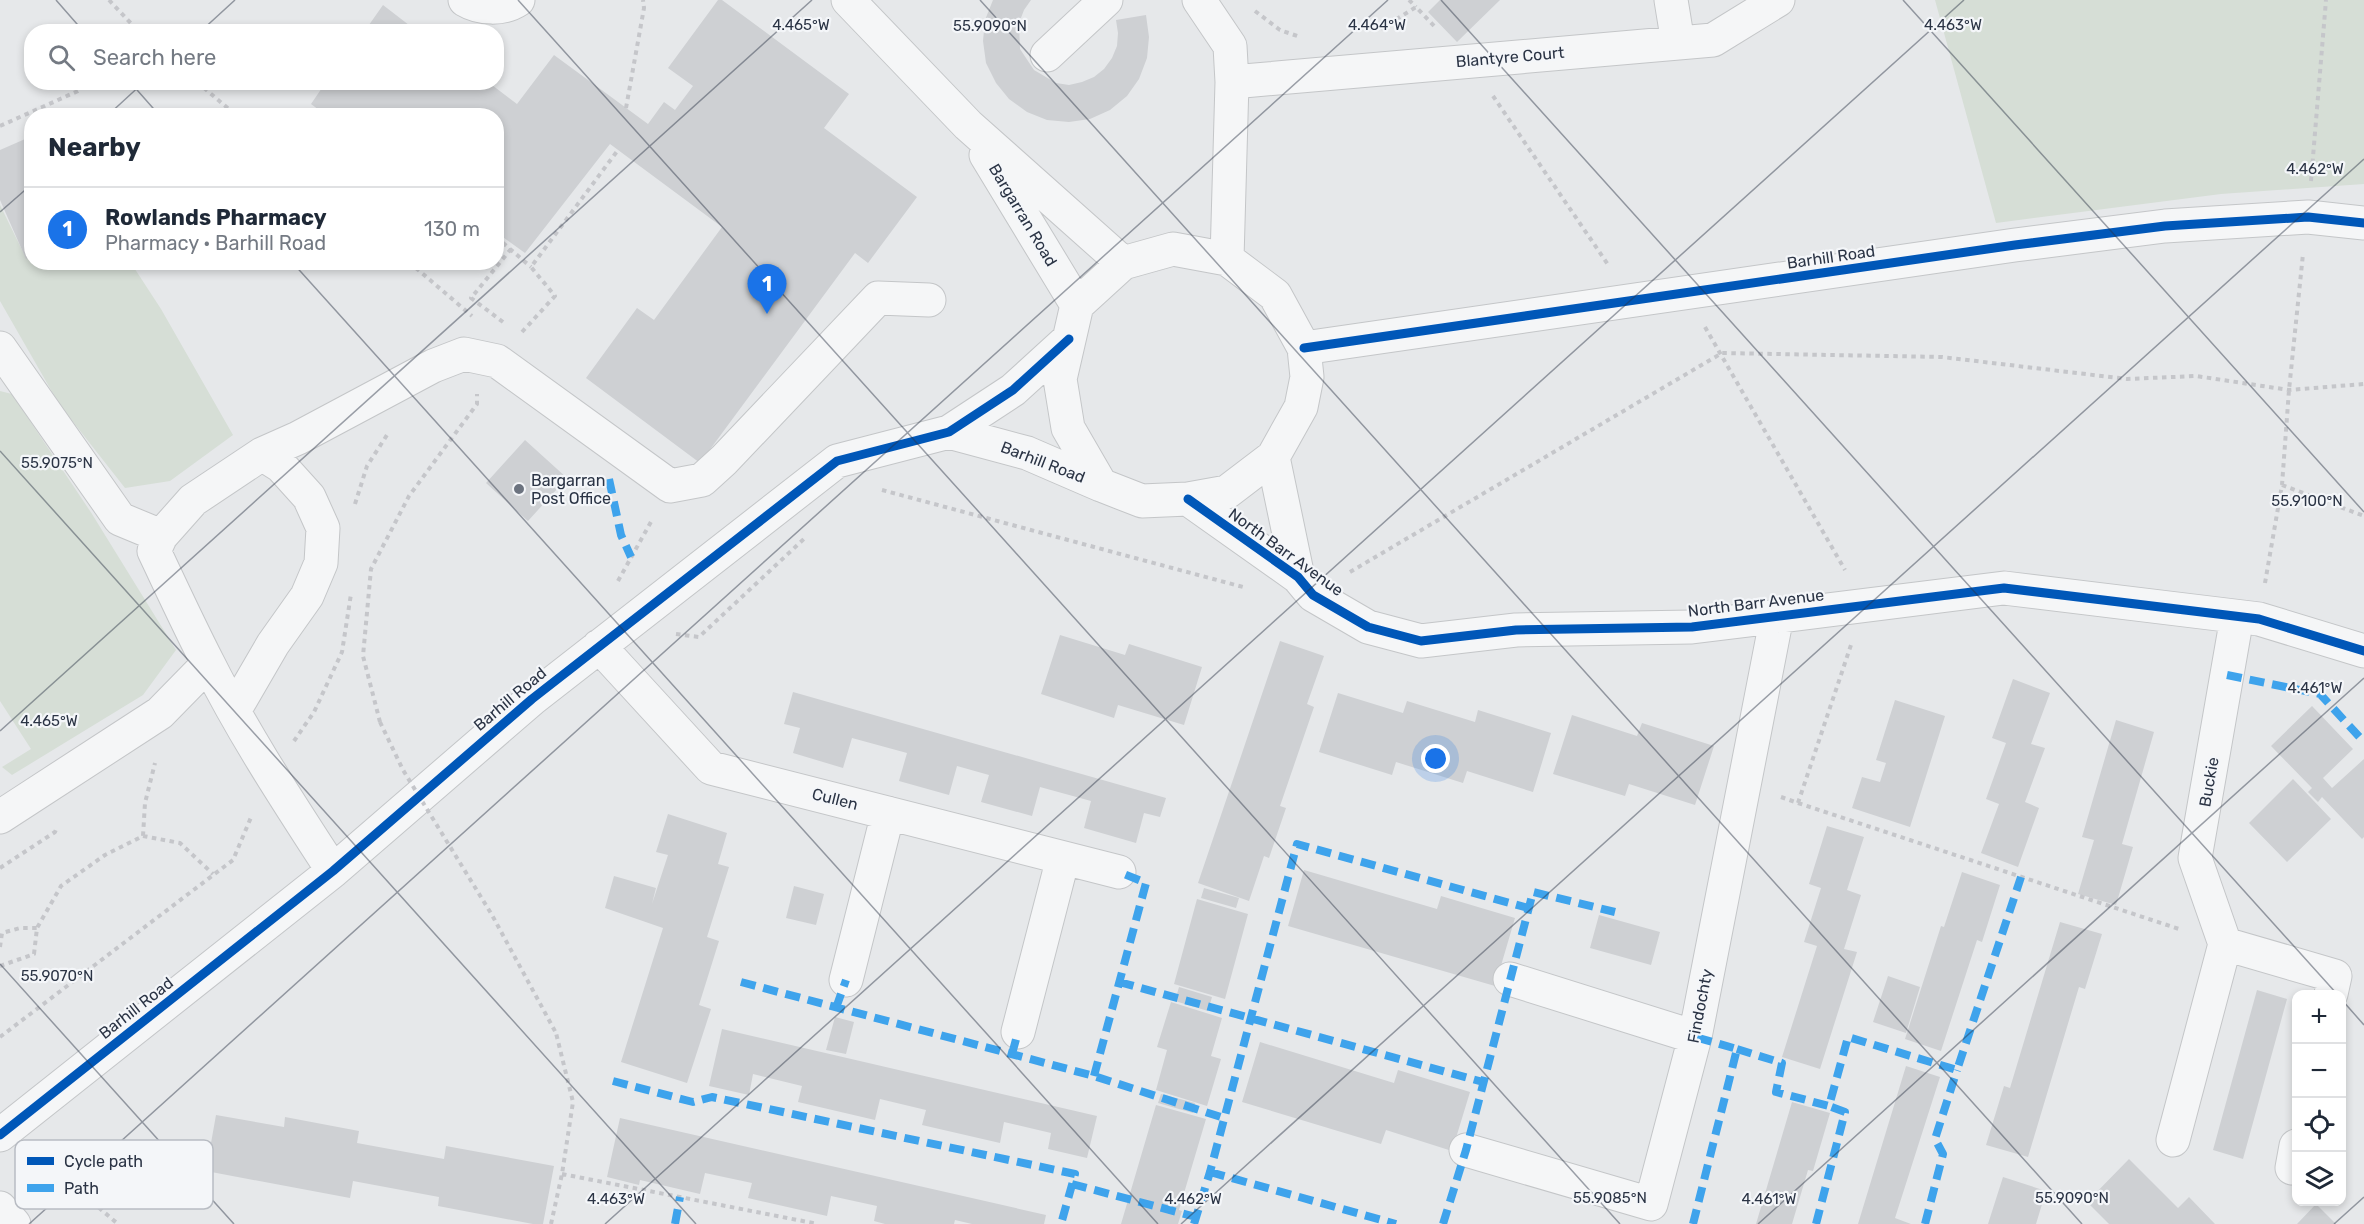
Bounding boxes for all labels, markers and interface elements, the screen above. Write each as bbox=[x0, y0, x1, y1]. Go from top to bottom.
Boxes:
text: 4.465°W bbox=[772, 16, 830, 34]
text: 4.464°W bbox=[1348, 16, 1406, 34]
text: 4.463°W bbox=[1924, 16, 1982, 34]
text: 55.9090°N bbox=[953, 17, 1027, 35]
search box bbox=[24, 24, 504, 90]
icon: search bbox=[45, 41, 78, 74]
street label: Blantyre Court bbox=[1455, 43, 1565, 71]
text: Search here bbox=[93, 44, 216, 71]
text: Nearby bbox=[48, 132, 141, 163]
street label: Bargarran Road bbox=[985, 160, 1061, 270]
text: 4.462°W bbox=[2286, 160, 2344, 178]
text: Rowlands Pharmacy bbox=[105, 204, 327, 231]
text: 1 bbox=[63, 217, 72, 241]
text: 130 m bbox=[424, 217, 480, 241]
text: Pharmacy · Barhill Road bbox=[105, 231, 326, 255]
street label: Barhill Road bbox=[1786, 241, 1876, 273]
pin: 1 bbox=[748, 264, 786, 314]
street label: Barhill Road bbox=[998, 437, 1088, 487]
text: 55.9075°N bbox=[21, 454, 93, 472]
place label: Bargarran Post Office bbox=[531, 471, 611, 508]
marker: Bargarran Post Office bbox=[512, 482, 526, 496]
text: 55.9100°N bbox=[2271, 492, 2343, 510]
street label: North Barr Avenue bbox=[1225, 504, 1347, 600]
street label: North Barr Avenue bbox=[1687, 585, 1825, 621]
street label: Barhill Road bbox=[470, 663, 550, 735]
text: 4.461°W bbox=[2288, 679, 2342, 697]
text: 4.465°W bbox=[20, 712, 78, 730]
your location bbox=[1421, 744, 1450, 773]
street label: Buckie bbox=[2195, 756, 2223, 808]
street label: Cullen bbox=[810, 784, 860, 814]
text: 55.9070°N bbox=[21, 967, 93, 985]
street label: Findochty bbox=[1684, 967, 1717, 1045]
street label: Barhill Road bbox=[95, 973, 177, 1043]
map controls bbox=[2292, 990, 2346, 1206]
button: + bbox=[2292, 990, 2346, 1044]
button: − bbox=[2292, 1044, 2346, 1098]
button: locate bbox=[2292, 1098, 2346, 1152]
legend bbox=[15, 1140, 213, 1209]
text: Cycle path bbox=[64, 1152, 143, 1171]
button: layers bbox=[2292, 1152, 2346, 1206]
text: Path bbox=[64, 1179, 99, 1198]
text: 55.9085°N bbox=[1573, 1189, 1647, 1207]
text: 55.9090°N bbox=[2035, 1189, 2109, 1207]
text: 4.463°W bbox=[587, 1190, 645, 1208]
text: 4.462°W bbox=[1164, 1190, 1222, 1208]
text: 4.461°W bbox=[1742, 1190, 1796, 1208]

